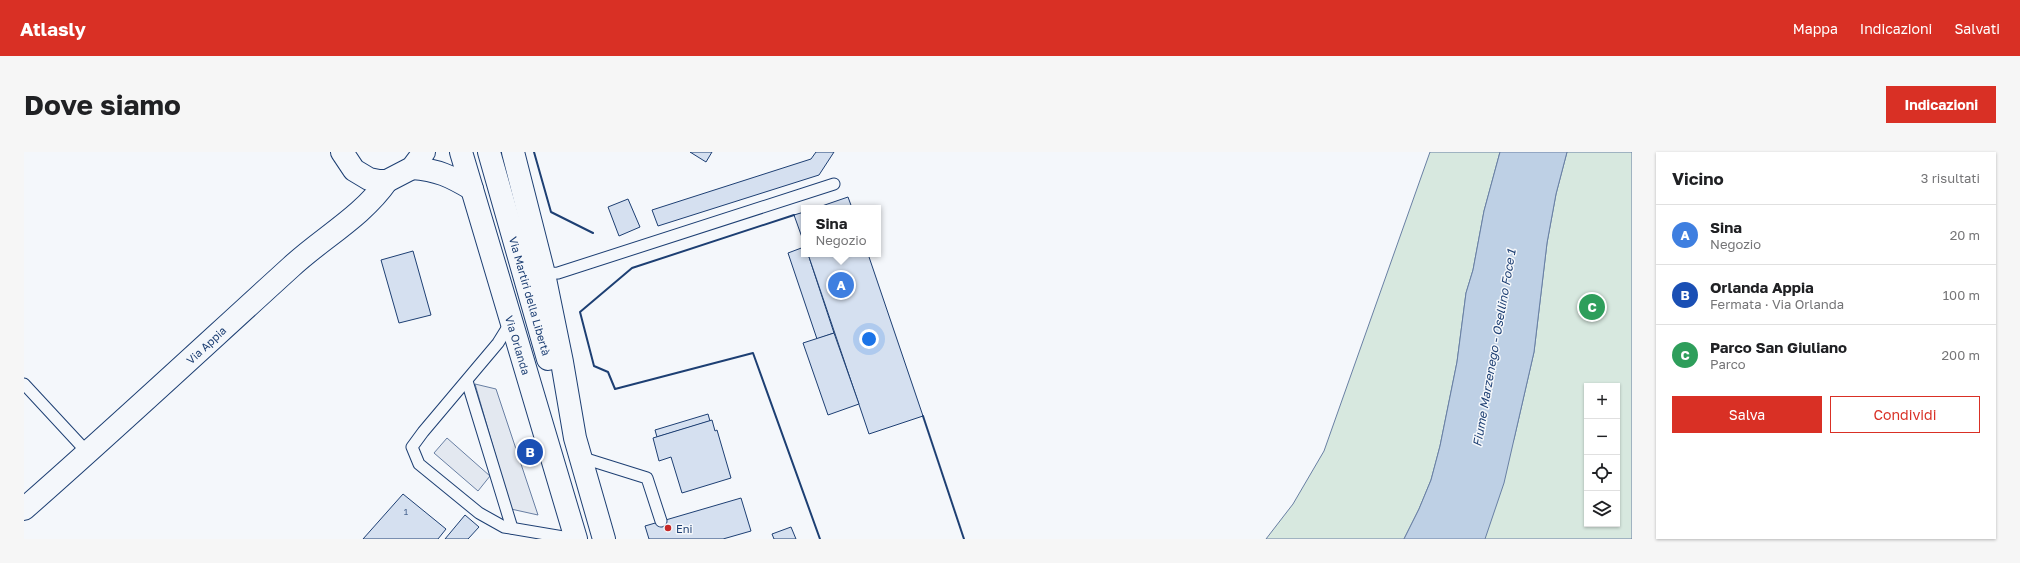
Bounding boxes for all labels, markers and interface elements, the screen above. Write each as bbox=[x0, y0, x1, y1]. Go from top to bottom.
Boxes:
text: Atlasly bbox=[20, 17, 86, 40]
text: Mappa bbox=[1793, 20, 1838, 37]
text: Indicazioni bbox=[1860, 20, 1932, 37]
text: Salvati bbox=[1954, 20, 2000, 37]
button: Indicazioni bbox=[1886, 86, 1996, 123]
text: Dove siamo bbox=[24, 88, 181, 121]
text: Vicino bbox=[1672, 168, 1724, 189]
text: 3 risultati bbox=[1921, 170, 1980, 186]
popup bbox=[801, 205, 881, 257]
text: Sina bbox=[815, 214, 847, 232]
text: Sina bbox=[1710, 218, 1742, 236]
text: A bbox=[1680, 227, 1690, 243]
text: 20 m bbox=[1950, 227, 1980, 243]
text: Negozio bbox=[815, 232, 867, 248]
street label: Via Martiri della Libertà bbox=[507, 235, 553, 357]
text: Negozio bbox=[1710, 236, 1761, 252]
water label: Fiume Marzenego - Osellino Foce 1 bbox=[1469, 248, 1519, 448]
pin: A bbox=[828, 270, 854, 300]
text: Orlanda Appia bbox=[1710, 278, 1814, 296]
text: B bbox=[1680, 287, 1690, 303]
text: 100 m bbox=[1943, 287, 1980, 303]
pin: C bbox=[1579, 292, 1605, 322]
text: Fermata · Via Orlanda bbox=[1710, 296, 1844, 312]
street label: Via Orlanda bbox=[503, 314, 533, 376]
street label: Via Appia bbox=[184, 323, 228, 367]
your location bbox=[859, 329, 879, 349]
text: Parco San Giuliano bbox=[1710, 338, 1847, 356]
text: C bbox=[1680, 347, 1690, 363]
text: 200 m bbox=[1942, 347, 1980, 363]
text: Parco bbox=[1710, 356, 1746, 372]
map controls bbox=[1584, 383, 1620, 527]
button: + bbox=[1584, 383, 1620, 419]
button: Salva bbox=[1672, 396, 1822, 433]
button: Condividi bbox=[1830, 396, 1980, 433]
button: − bbox=[1584, 419, 1620, 455]
pin: B bbox=[517, 437, 543, 467]
button: locate bbox=[1584, 455, 1620, 491]
button: layers bbox=[1584, 491, 1620, 527]
house number: 1 bbox=[404, 506, 409, 517]
place label: Eni bbox=[676, 522, 692, 535]
marker: Eni bbox=[663, 523, 673, 533]

